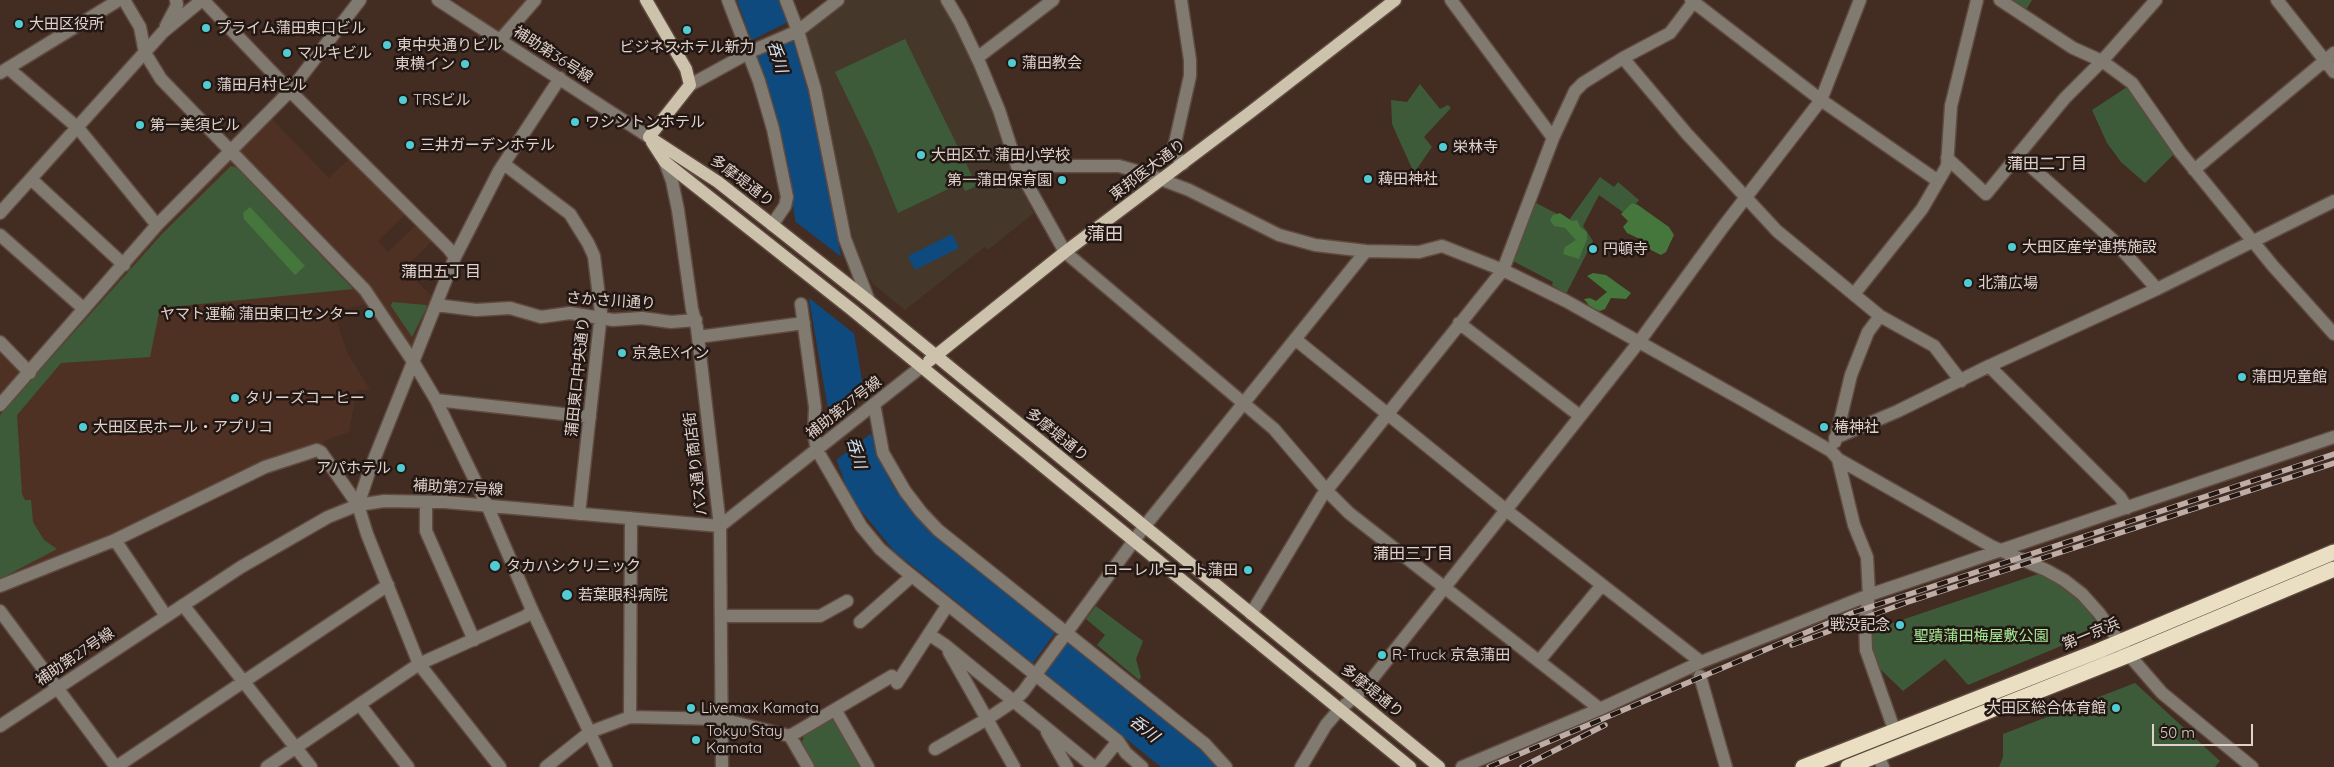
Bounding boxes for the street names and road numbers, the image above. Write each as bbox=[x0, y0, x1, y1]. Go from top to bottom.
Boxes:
street label: 補助第36号線 bbox=[510, 23, 596, 87]
street label: 東邦医大通り bbox=[1107, 136, 1189, 204]
street label: 多摩堤通り bbox=[707, 151, 777, 211]
street label: さかさ川通り bbox=[565, 289, 657, 313]
street label: 蒲田東口中央通り bbox=[563, 316, 593, 438]
street label: 補助第27号線 bbox=[803, 373, 885, 443]
street label: 多摩堤通り bbox=[1022, 404, 1092, 466]
street label: バス通り商店街 bbox=[681, 411, 711, 517]
street label: 補助第27号線 bbox=[412, 477, 504, 499]
street label: 第一京浜 bbox=[2060, 614, 2122, 654]
street label: 補助第27号線 bbox=[32, 624, 118, 690]
street label: 多摩堤通り bbox=[1337, 660, 1407, 722]

